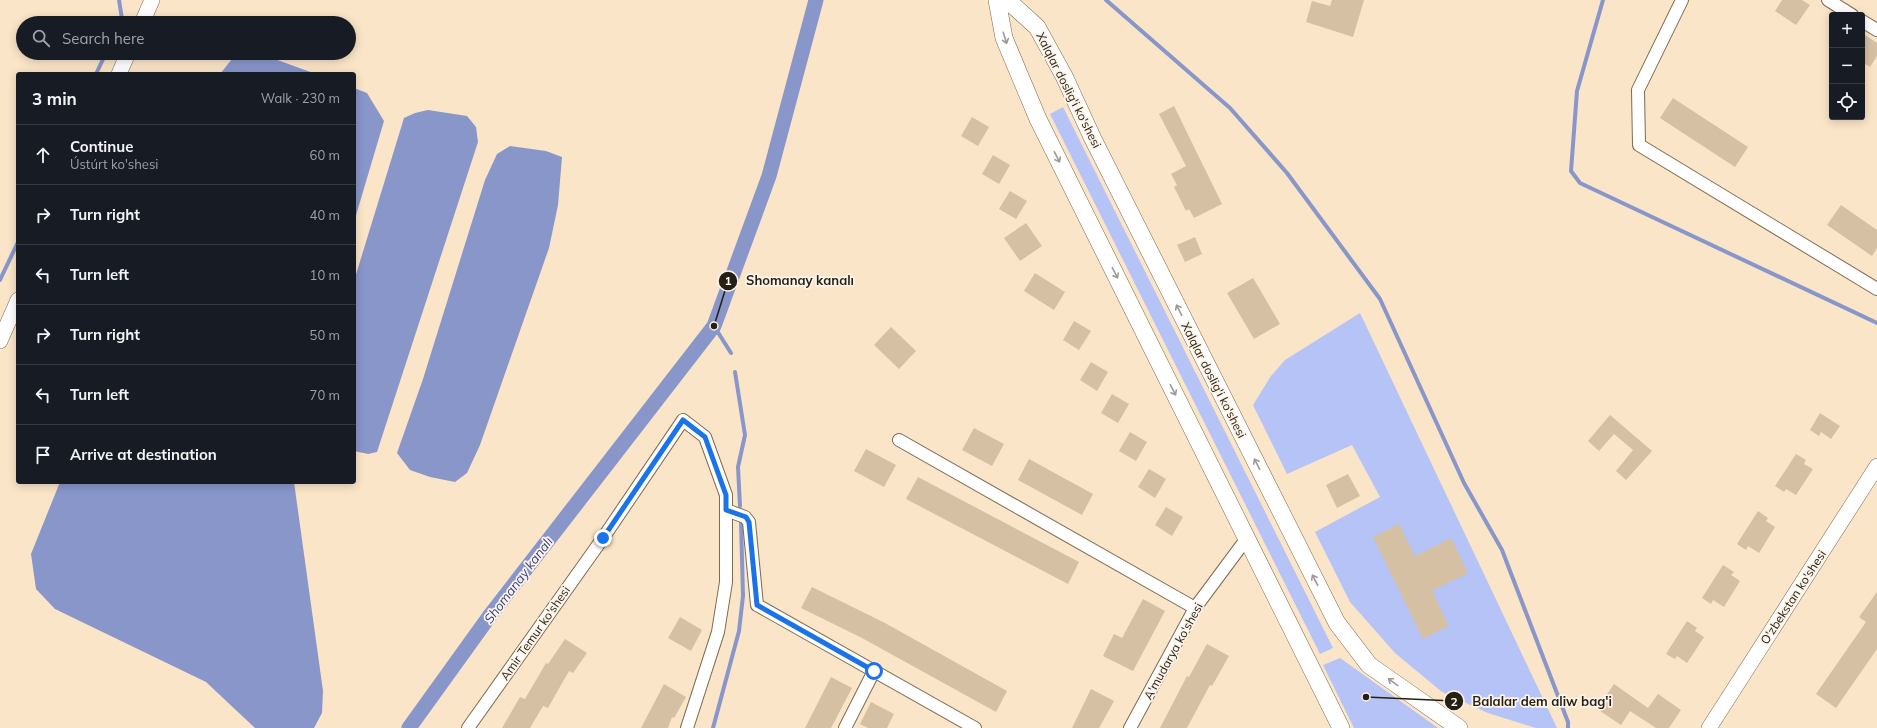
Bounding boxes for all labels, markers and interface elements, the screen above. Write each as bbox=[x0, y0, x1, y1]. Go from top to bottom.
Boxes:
map controls bbox=[1829, 12, 1865, 120]
button: + bbox=[1829, 12, 1865, 48]
search box bbox=[16, 16, 356, 60]
icon: search bbox=[30, 27, 52, 49]
text: Search here bbox=[62, 29, 144, 48]
street label: Xalqlar doslig'i ko'shesi bbox=[1033, 30, 1105, 151]
one-way arrow bbox=[1002, 32, 1009, 45]
button: − bbox=[1829, 48, 1865, 84]
button: locate bbox=[1829, 84, 1865, 120]
text: 3 min bbox=[32, 88, 77, 109]
text: Walk · 230 m bbox=[261, 90, 340, 106]
text: Continue bbox=[70, 137, 133, 156]
icon: ahead bbox=[32, 144, 54, 166]
text: 60 m bbox=[310, 147, 340, 163]
one-way arrow bbox=[1054, 151, 1061, 163]
text: Ústúrt ko'shesi bbox=[70, 156, 158, 172]
icon: right bbox=[32, 204, 54, 226]
text: Turn right bbox=[70, 205, 140, 224]
text: 40 m bbox=[310, 207, 340, 223]
icon: left bbox=[32, 264, 54, 286]
text: Turn left bbox=[70, 265, 129, 284]
text: 10 m bbox=[310, 267, 340, 283]
one-way arrow bbox=[1112, 267, 1119, 279]
callout: Shomanay kanalı bbox=[718, 268, 862, 293]
text: Shomanay kanalı bbox=[746, 272, 854, 289]
text: 1 bbox=[724, 273, 732, 288]
one-way arrow bbox=[1175, 304, 1182, 316]
street label: Xalqlar doslig'i ko'shesi bbox=[1178, 320, 1250, 441]
icon: right bbox=[32, 324, 54, 346]
text: Turn right bbox=[70, 325, 140, 344]
text: 50 m bbox=[310, 327, 340, 343]
one-way arrow bbox=[1170, 383, 1177, 395]
icon: left bbox=[32, 384, 54, 406]
text: Turn left bbox=[70, 385, 129, 404]
text: 70 m bbox=[310, 387, 340, 403]
icon: arrive bbox=[32, 444, 54, 466]
text: Arrive at destination bbox=[70, 445, 217, 464]
one-way arrow bbox=[1252, 458, 1260, 470]
route end bbox=[594, 529, 612, 547]
water label: Shomanay kanalı bbox=[480, 534, 556, 626]
street label: O'zbekstan ko'shesi bbox=[1757, 547, 1829, 647]
one-way arrow bbox=[1311, 574, 1318, 586]
street label: Amir Temur ko'shesi bbox=[497, 583, 573, 683]
street label: A'mudarya ko'shesi bbox=[1140, 600, 1206, 702]
route start bbox=[865, 662, 883, 680]
one-way arrow bbox=[1387, 678, 1398, 686]
callout: Balalar dem aliw bag'i bbox=[1444, 689, 1620, 714]
text: Balalar dem aliw bag'i bbox=[1472, 693, 1612, 709]
text: 2 bbox=[1450, 694, 1458, 709]

